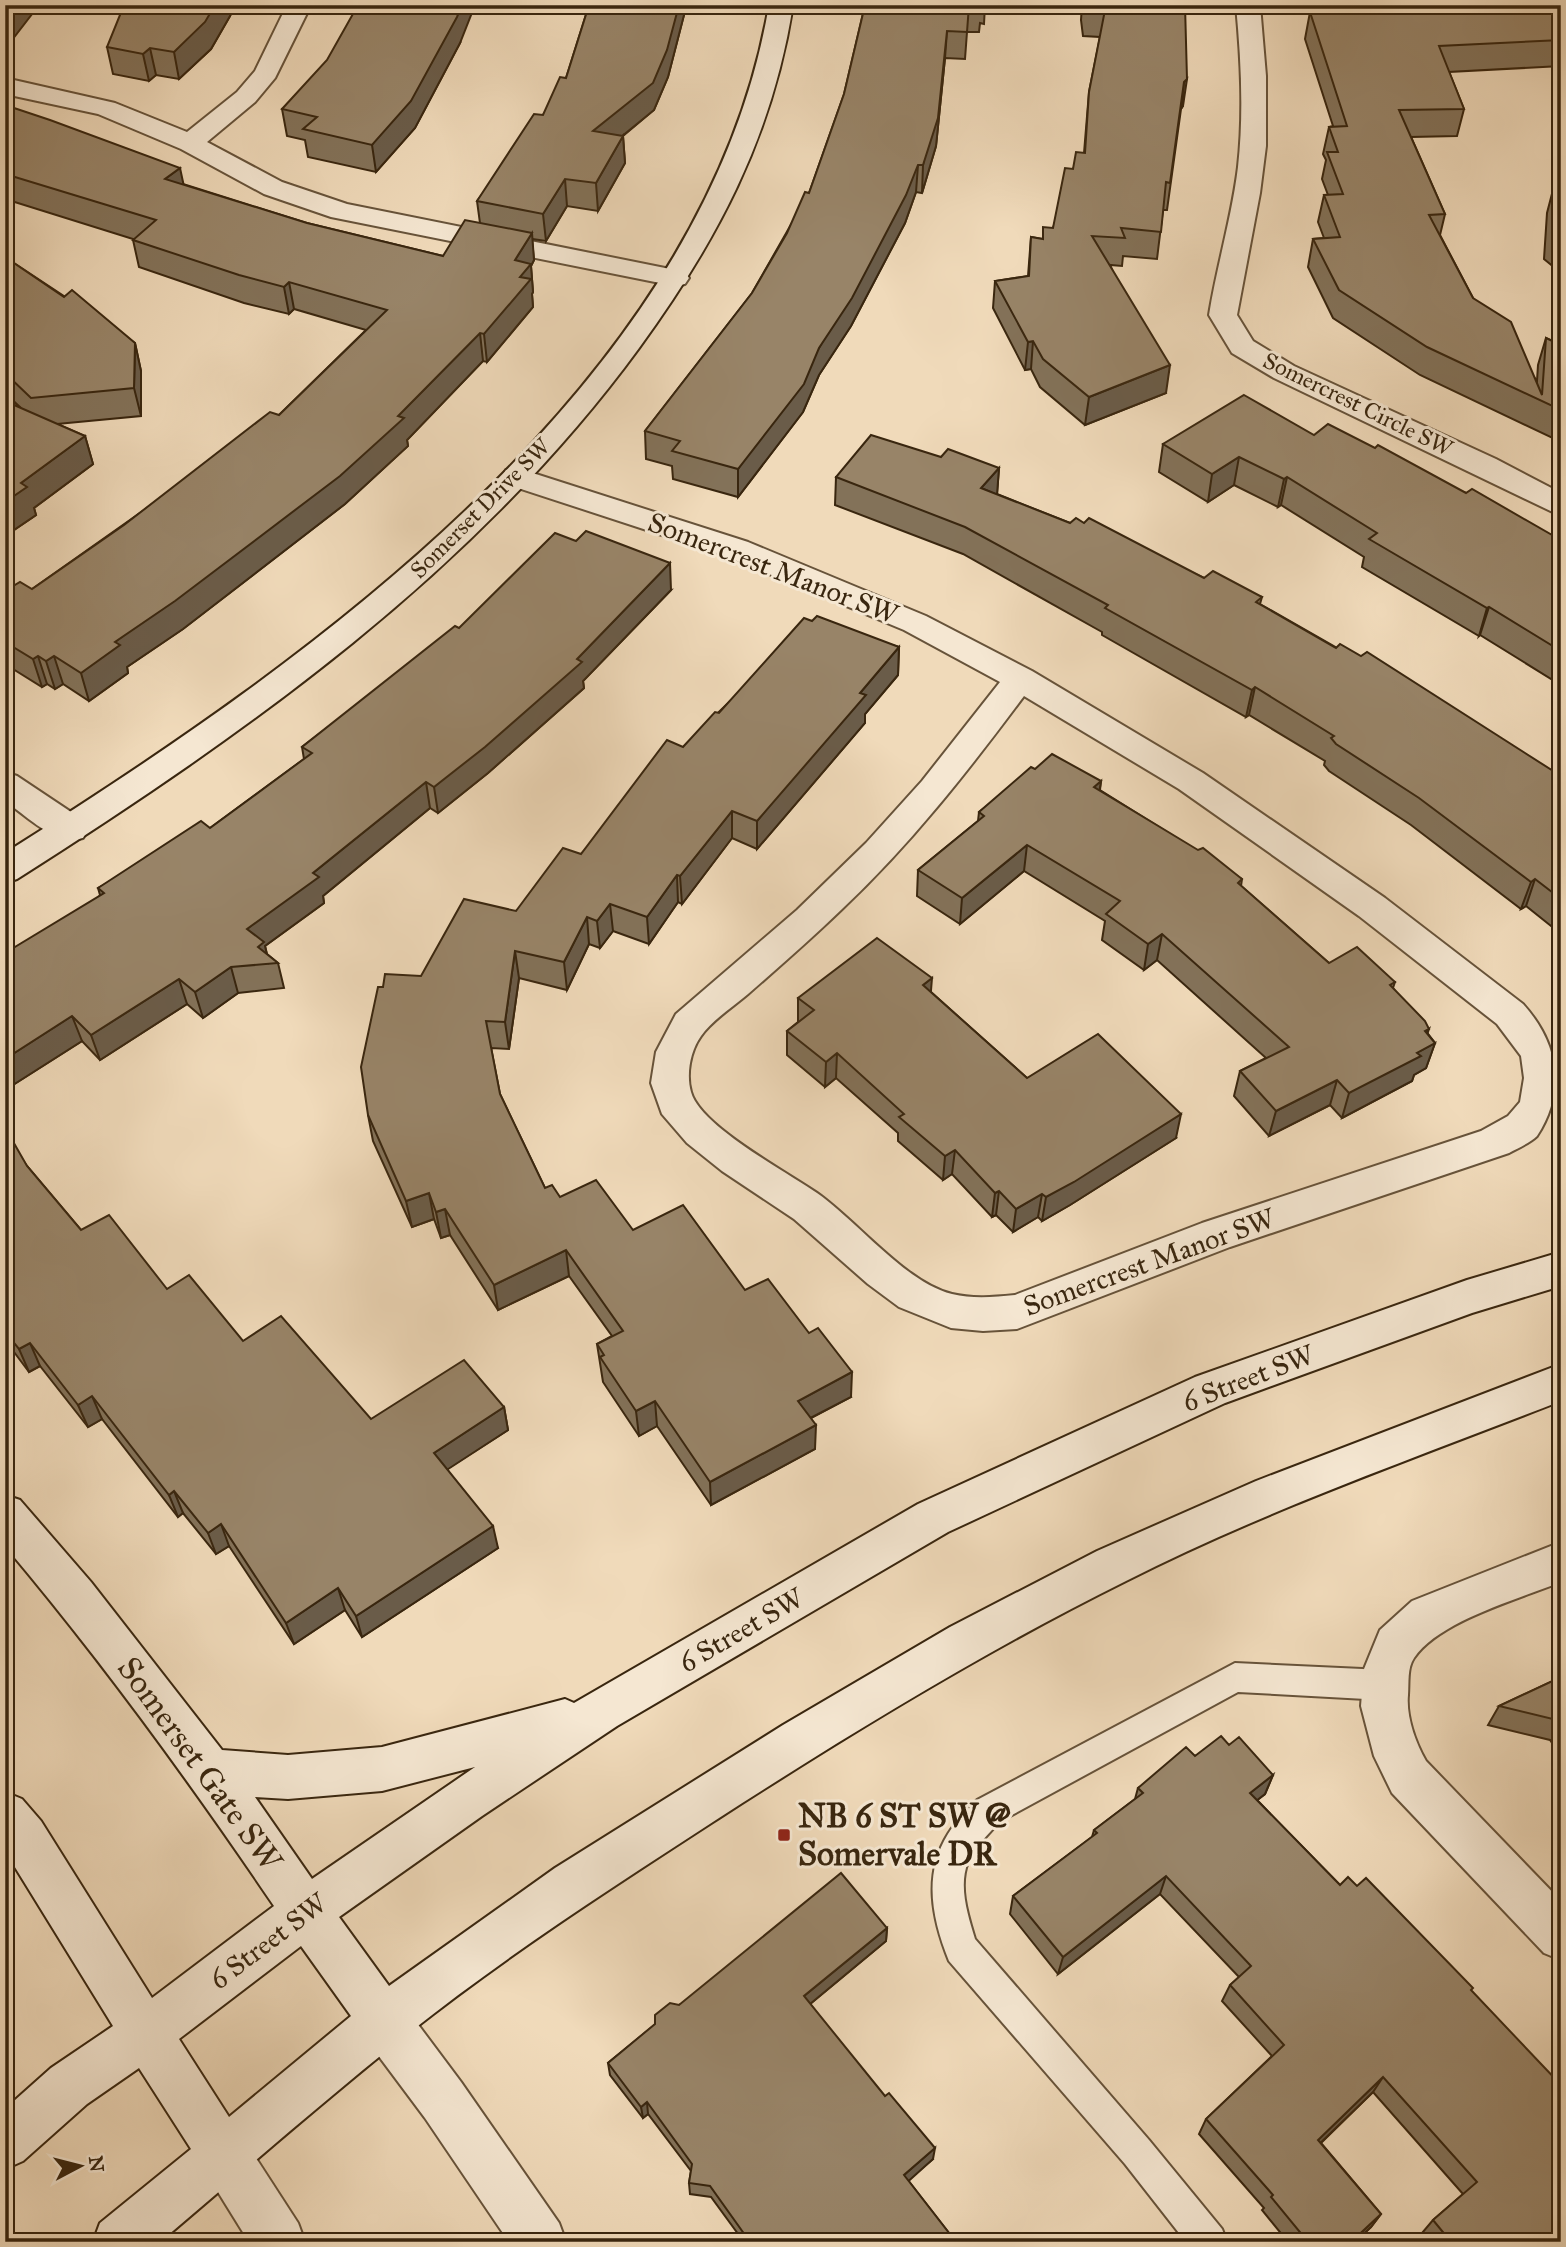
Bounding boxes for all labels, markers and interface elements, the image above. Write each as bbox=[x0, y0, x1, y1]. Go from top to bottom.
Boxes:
street label: Somercrest Circle SW bbox=[1259, 346, 1458, 463]
street label: Somerset Drive SW bbox=[404, 431, 557, 584]
street label: Somercrest Manor SW bbox=[643, 504, 904, 632]
street label: Somercrest Manor SW bbox=[1018, 1200, 1281, 1324]
street label: 6 Street SW bbox=[1177, 1336, 1320, 1419]
street label: 6 Street SW bbox=[672, 1579, 811, 1680]
street label: Somerset Gate SW bbox=[109, 1649, 292, 1879]
place label: NB 6 ST SW @ Somervale DR bbox=[798, 1796, 1011, 1874]
marker: NB 6 ST SW @ Somervale DR bbox=[776, 1827, 792, 1843]
street label: 6 Street SW bbox=[202, 1884, 335, 1997]
north arrow bbox=[46, 2132, 116, 2202]
text: N bbox=[84, 2155, 109, 2173]

